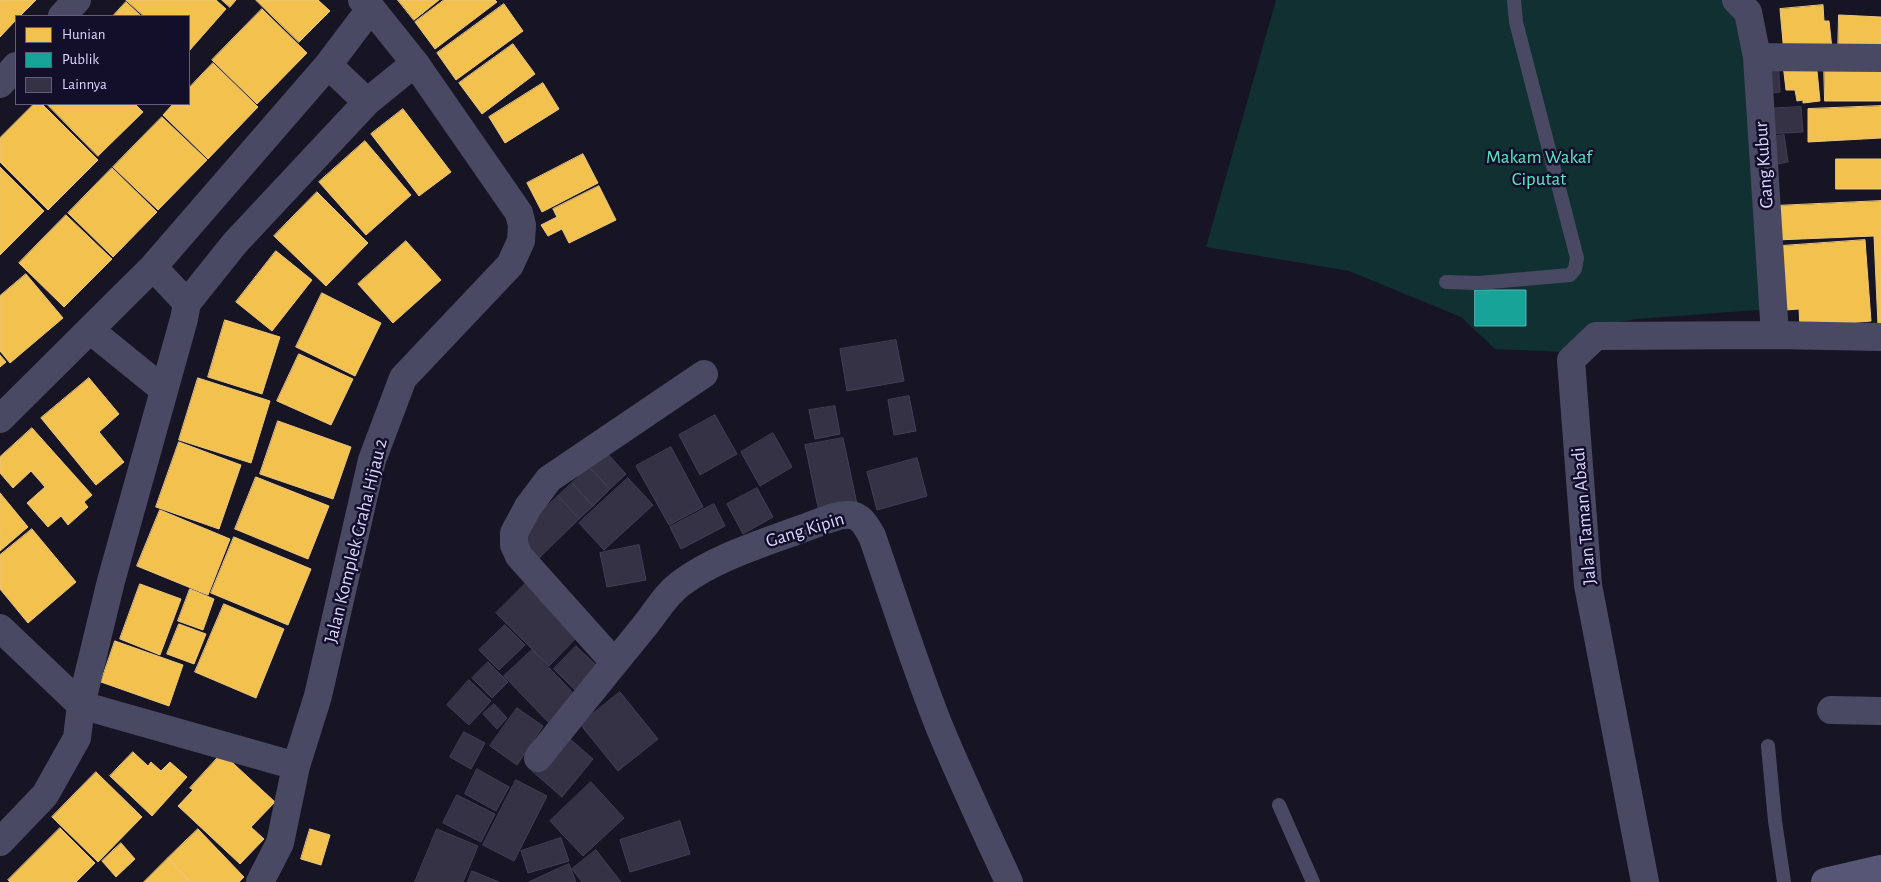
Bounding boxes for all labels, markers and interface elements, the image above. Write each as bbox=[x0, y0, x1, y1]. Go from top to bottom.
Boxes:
legend bbox=[15, 15, 190, 105]
text: Hunian bbox=[62, 27, 106, 42]
text: Publik bbox=[62, 52, 99, 67]
text: Lainnya bbox=[62, 77, 107, 92]
street label: Gang Kubur bbox=[1750, 121, 1778, 209]
park label: Makam Wakaf Ciputat bbox=[1486, 146, 1592, 190]
street label: Jalan Komplek Graha Hijau 2 bbox=[320, 436, 392, 646]
street label: Jalan Taman Abadi bbox=[1567, 446, 1601, 586]
street label: Gang Kipin bbox=[763, 507, 847, 553]

